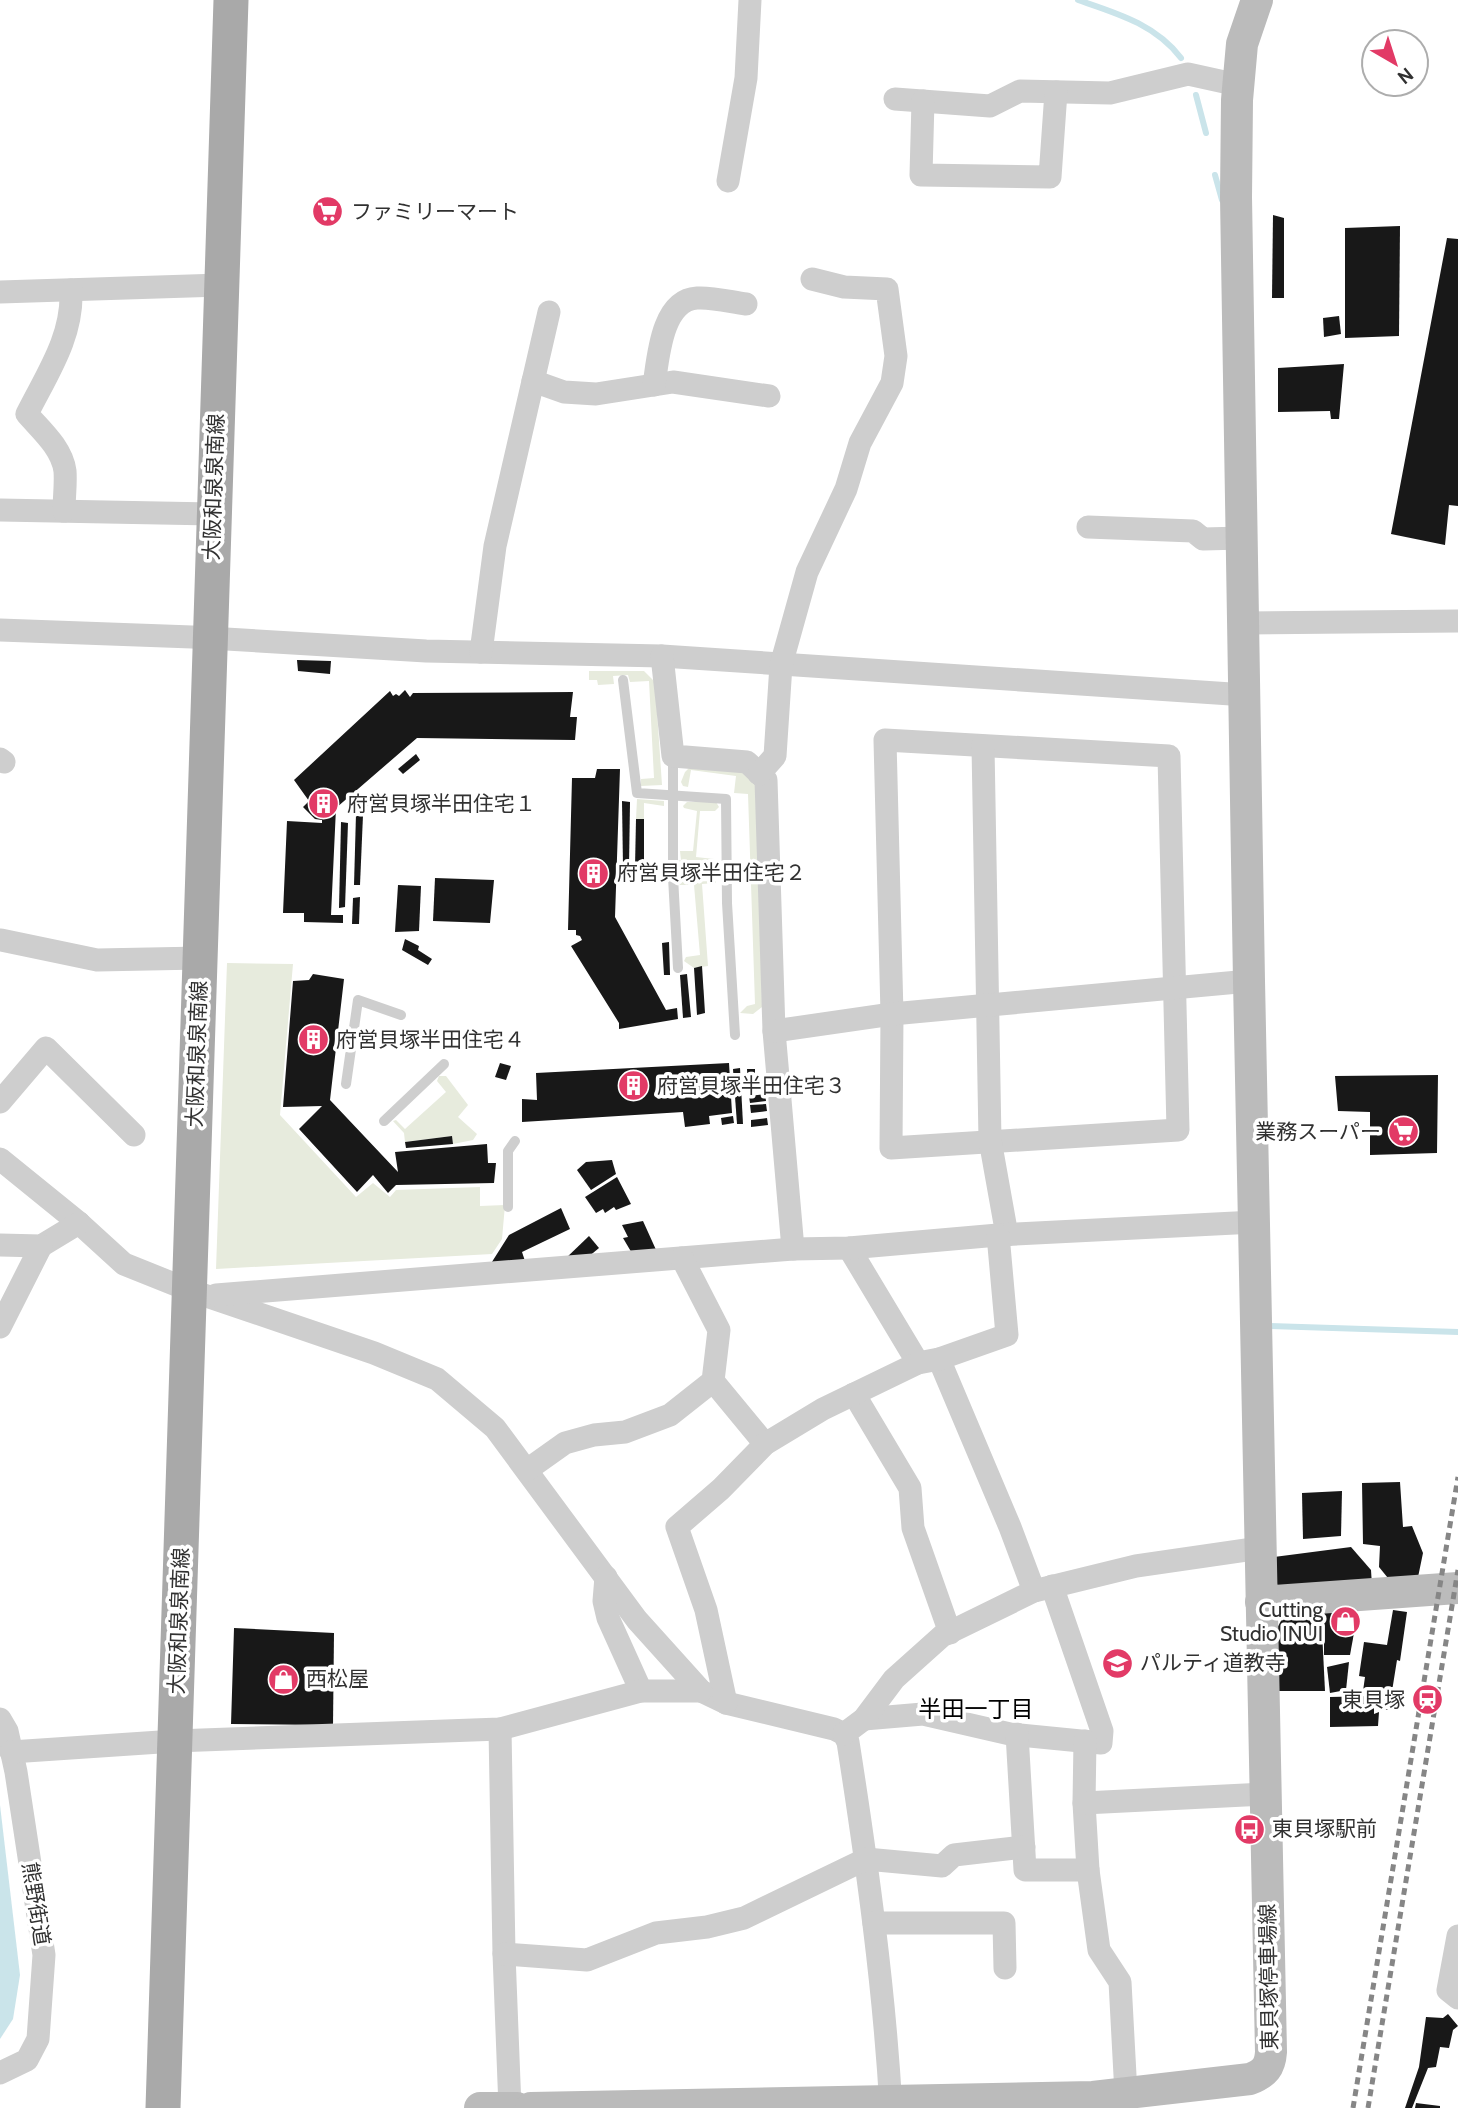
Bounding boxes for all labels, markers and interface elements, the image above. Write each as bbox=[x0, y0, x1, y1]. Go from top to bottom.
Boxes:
north arrow bbox=[1360, 28, 1430, 98]
text: N bbox=[1393, 63, 1418, 89]
supermarket icon: ファミリーマート bbox=[311, 195, 345, 229]
place label: ファミリーマート bbox=[351, 199, 519, 224]
street label: 大阪和泉泉南線 bbox=[198, 413, 229, 561]
building icon: 府営貝塚半田住宅１ bbox=[307, 787, 341, 821]
place label: 府営貝塚半田住宅１ bbox=[347, 791, 536, 816]
building icon: 府営貝塚半田住宅２ bbox=[577, 856, 611, 890]
place label: 府営貝塚半田住宅２ bbox=[617, 860, 806, 885]
street label: 大阪和泉泉南線 bbox=[181, 980, 212, 1128]
building icon: 府営貝塚半田住宅４ bbox=[296, 1023, 330, 1057]
place label: 府営貝塚半田住宅４ bbox=[336, 1027, 525, 1052]
building icon: 府営貝塚半田住宅３ bbox=[617, 1069, 651, 1103]
place label: 府営貝塚半田住宅３ bbox=[657, 1073, 846, 1098]
supermarket icon: 業務スーパー bbox=[1387, 1115, 1421, 1149]
place label: 業務スーパー bbox=[1255, 1119, 1381, 1144]
street label: 大阪和泉泉南線 bbox=[163, 1547, 194, 1695]
place label: Cutting Studio INUI bbox=[1220, 1597, 1324, 1646]
shop icon: Cutting Studio INUI bbox=[1329, 1605, 1363, 1639]
school or university icon: パルティ道教寺 bbox=[1100, 1646, 1134, 1680]
place label: パルティ道教寺 bbox=[1140, 1650, 1286, 1675]
shop icon: 西松屋 bbox=[266, 1662, 300, 1696]
place label: 西松屋 bbox=[306, 1666, 369, 1691]
station icon: 東貝塚 bbox=[1411, 1683, 1445, 1717]
place label: 東貝塚 bbox=[1342, 1687, 1405, 1712]
district label: 半田一丁目 bbox=[919, 1695, 1034, 1723]
bus stop icon: 東貝塚駅前 bbox=[1232, 1812, 1266, 1846]
place label: 東貝塚駅前 bbox=[1272, 1816, 1377, 1841]
street label: 熊野街道 bbox=[18, 1860, 55, 1947]
street label: 東貝塚停車場線 bbox=[1255, 1903, 1282, 2051]

